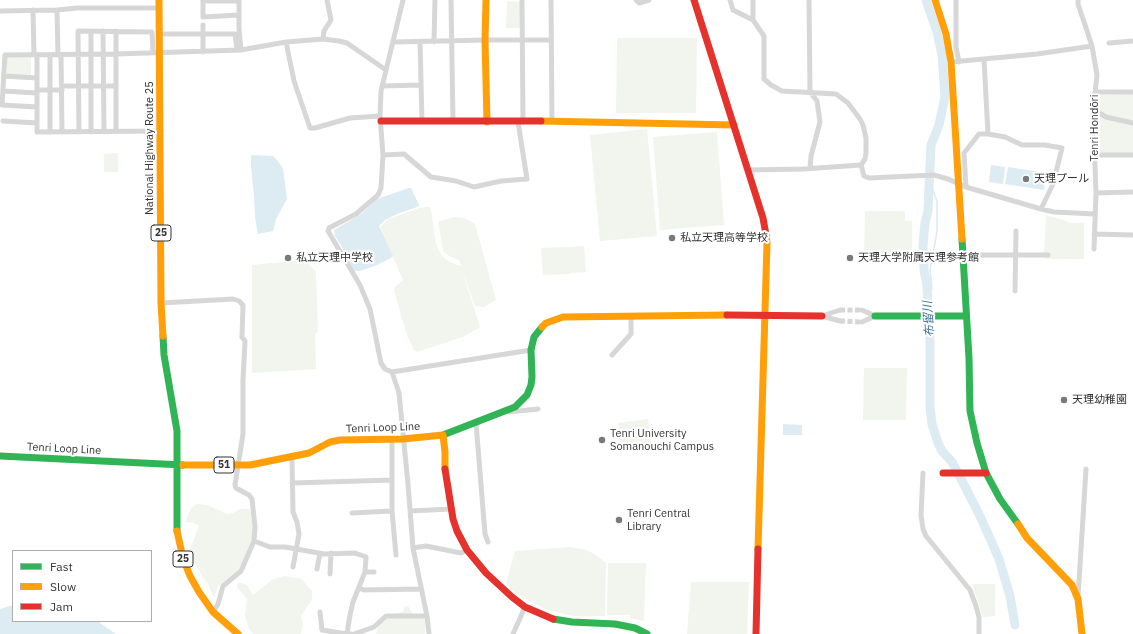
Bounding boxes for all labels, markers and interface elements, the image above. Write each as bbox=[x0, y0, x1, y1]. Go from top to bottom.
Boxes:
street label: National Highway Route 25 bbox=[143, 81, 157, 215]
street label: Tenri Hondōri bbox=[1088, 95, 1102, 161]
place label: 天理プール bbox=[1034, 172, 1089, 186]
marker: 天理プール bbox=[1021, 174, 1031, 184]
road number: 25 bbox=[151, 225, 171, 241]
place label: 私立天理高等学校 bbox=[680, 231, 768, 245]
marker: 私立天理高等学校 bbox=[667, 233, 677, 243]
place label: 私立天理中学校 bbox=[296, 251, 373, 265]
place label: 天理大学附属天理参考館 bbox=[858, 251, 979, 265]
marker: 私立天理中学校 bbox=[283, 253, 293, 263]
marker: 天理大学附属天理参考館 bbox=[845, 253, 855, 263]
water label: 布留川 bbox=[921, 301, 937, 337]
place label: 天理幼稚園 bbox=[1072, 393, 1127, 407]
marker: 天理幼稚園 bbox=[1059, 395, 1069, 405]
street label: Tenri Loop Line bbox=[346, 420, 420, 436]
place label: Tenri University Somanouchi Campus bbox=[610, 427, 714, 453]
marker: Tenri University Somanouchi Campus bbox=[597, 435, 607, 445]
street label: Tenri Loop Line bbox=[26, 440, 102, 458]
road number: 51 bbox=[214, 457, 234, 473]
place label: Tenri Central Library bbox=[627, 507, 690, 533]
marker: Tenri Central Library bbox=[614, 515, 624, 525]
legend bbox=[12, 550, 152, 622]
road number: 25 bbox=[173, 551, 193, 567]
text: Fast bbox=[50, 559, 73, 574]
text: Slow bbox=[50, 579, 76, 594]
text: Jam bbox=[50, 599, 73, 614]

